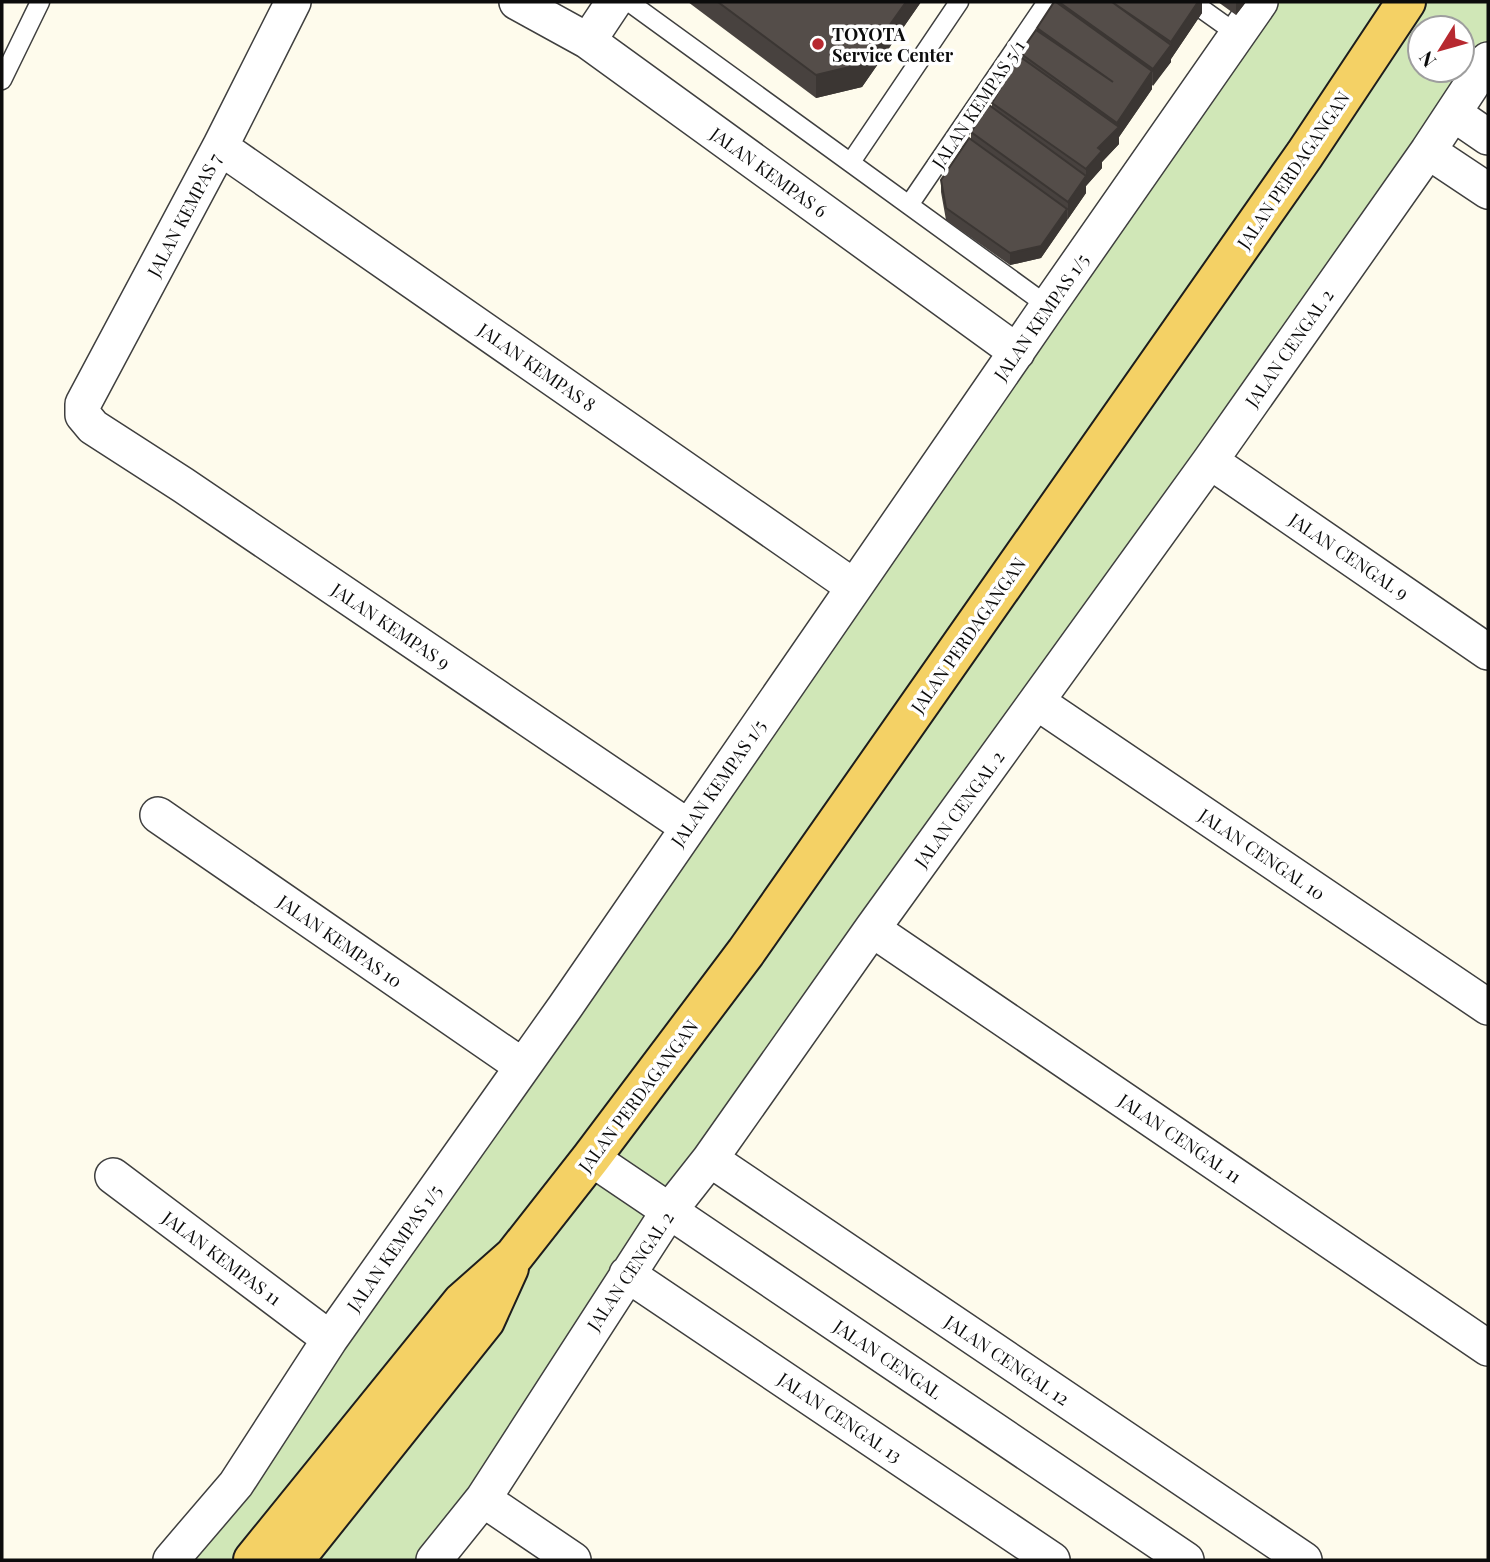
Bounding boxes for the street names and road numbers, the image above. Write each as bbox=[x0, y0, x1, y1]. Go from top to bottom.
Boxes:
street label: JALAN KEMPAS 5/1 bbox=[926, 35, 1030, 174]
street label: JALAN PERDAGANGAN bbox=[1231, 86, 1355, 254]
street label: JALAN KEMPAS 6 bbox=[705, 121, 832, 222]
street label: JALAN KEMPAS 7 bbox=[141, 148, 227, 282]
street label: JALAN KEMPAS 1/5 bbox=[988, 249, 1094, 386]
street label: JALAN CENGAL 2 bbox=[1239, 284, 1339, 413]
street label: JALAN KEMPAS 8 bbox=[473, 317, 601, 417]
street label: JALAN CENGAL 9 bbox=[1284, 507, 1413, 605]
street label: JALAN PERDAGANGAN bbox=[905, 552, 1031, 718]
street label: JALAN KEMPAS 9 bbox=[326, 577, 455, 675]
street label: JALAN KEMPAS 1/5 bbox=[665, 715, 771, 852]
street label: JALAN CENGAL 2 bbox=[908, 746, 1009, 873]
street label: JALAN CENGAL 10 bbox=[1193, 802, 1330, 905]
street label: JALAN KEMPAS 10 bbox=[272, 889, 407, 993]
street label: JALAN PERDAGANGAN bbox=[572, 1015, 703, 1178]
street label: JALAN CENGAL 11 bbox=[1113, 1087, 1246, 1188]
street label: JALAN KEMPAS 1/5 bbox=[341, 1180, 447, 1317]
street label: JALAN KEMPAS 11 bbox=[157, 1205, 286, 1311]
street label: JALAN CENGAL 2 bbox=[581, 1207, 679, 1336]
street label: JALAN CENGAL 12 bbox=[939, 1309, 1074, 1411]
street label: JALAN CENGAL bbox=[828, 1313, 947, 1404]
street label: JALAN CENGAL 13 bbox=[773, 1366, 907, 1467]

